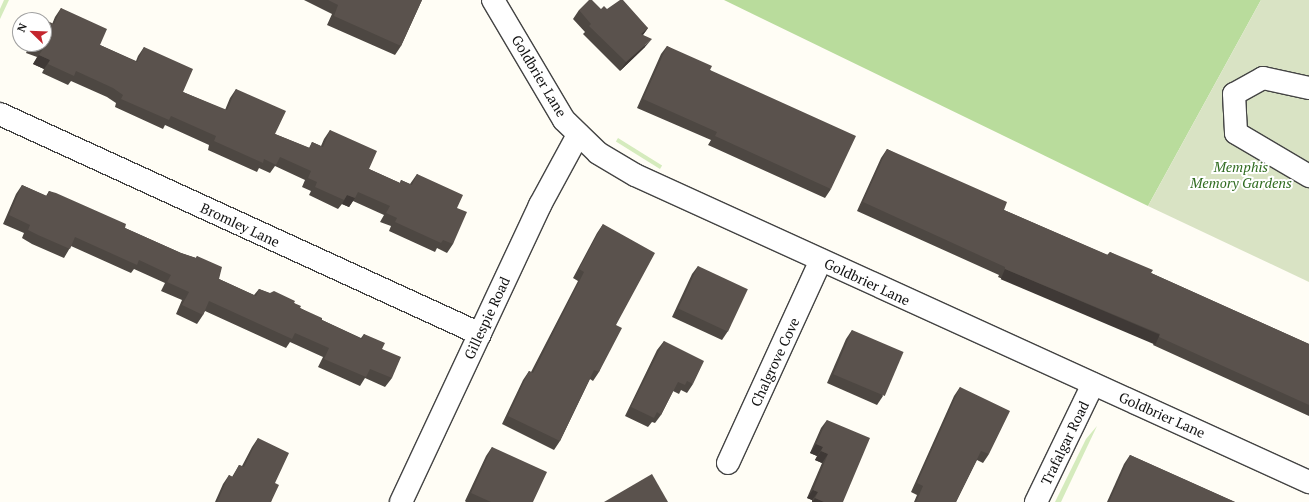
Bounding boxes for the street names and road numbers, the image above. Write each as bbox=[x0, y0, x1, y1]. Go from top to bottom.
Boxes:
street label: Goldbrier Lane bbox=[508, 32, 570, 120]
street label: Bromley Lane bbox=[198, 199, 282, 251]
street label: Goldbrier Lane bbox=[822, 255, 912, 309]
street label: Gillespie Road bbox=[461, 274, 513, 362]
street label: Chalgrove Cove bbox=[747, 315, 803, 409]
street label: Goldbrier Lane bbox=[1116, 389, 1208, 441]
street label: Trafalgar Road bbox=[1037, 398, 1093, 488]

